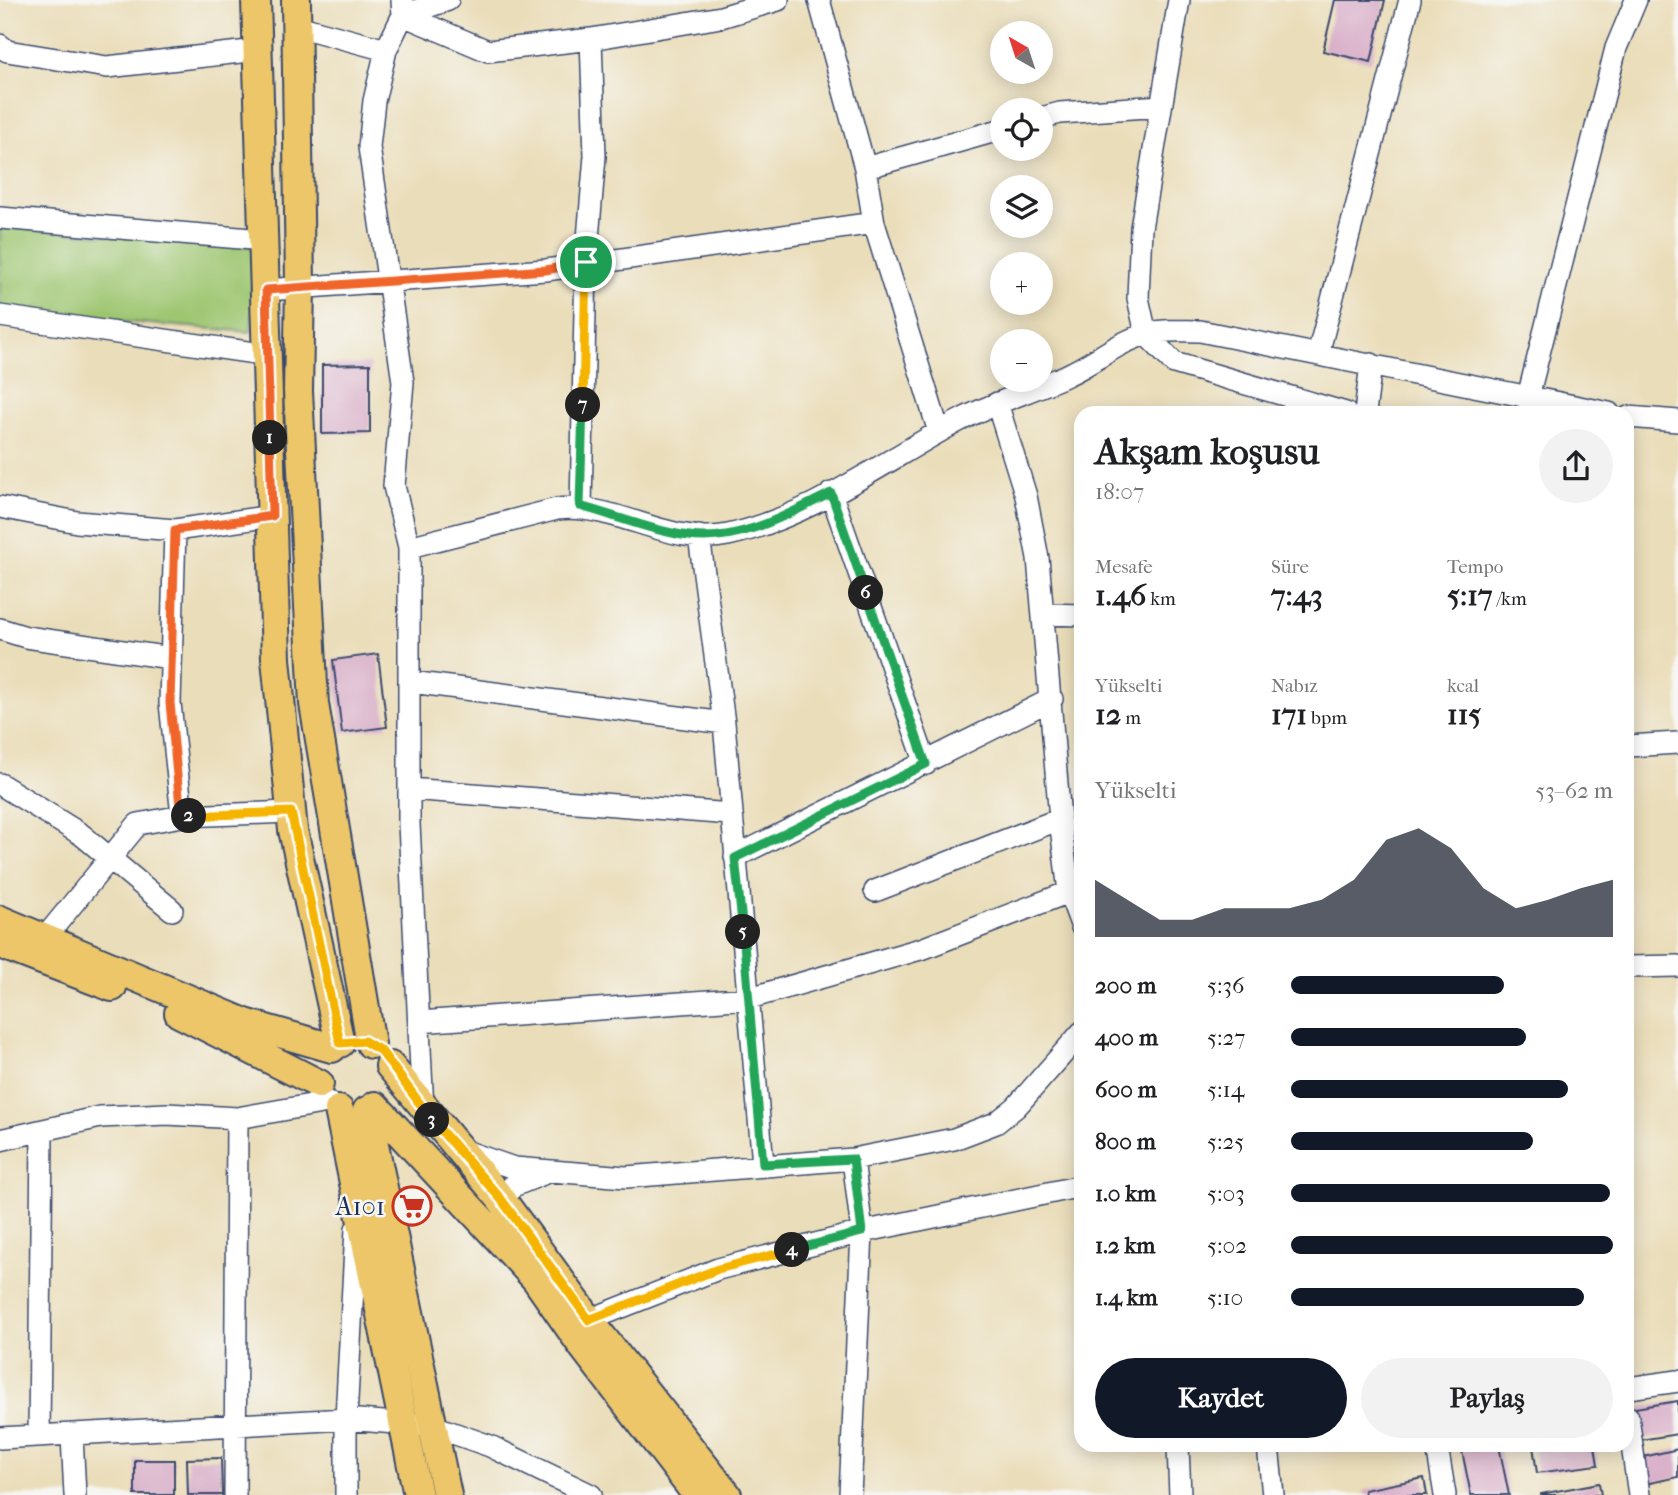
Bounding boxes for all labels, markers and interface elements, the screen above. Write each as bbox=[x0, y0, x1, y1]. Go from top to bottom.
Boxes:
north arrow bbox=[990, 21, 1054, 84]
map controls bbox=[990, 21, 1053, 392]
button: locate bbox=[990, 98, 1053, 161]
button: layers bbox=[990, 175, 1053, 238]
pin bbox=[556, 232, 616, 292]
icon: arrive bbox=[567, 243, 605, 281]
button: + bbox=[990, 252, 1053, 315]
button: − bbox=[990, 329, 1053, 392]
pin: 7 bbox=[566, 388, 600, 422]
text: 7 bbox=[578, 393, 587, 415]
pin: 1 bbox=[252, 420, 288, 456]
text: 1 bbox=[266, 426, 273, 448]
text: Akşam koşusu bbox=[1095, 429, 1320, 474]
button: share bbox=[1539, 429, 1613, 503]
text: 18:07 bbox=[1095, 478, 1144, 505]
text: Mesafe bbox=[1095, 556, 1153, 578]
text: Süre bbox=[1271, 556, 1309, 578]
text: Tempo bbox=[1447, 556, 1503, 578]
pin: 6 bbox=[848, 576, 884, 610]
text: 1.46 bbox=[1095, 578, 1146, 613]
text: 7:43 bbox=[1271, 578, 1323, 613]
text: 5:17 bbox=[1447, 578, 1492, 613]
text: 6 bbox=[860, 581, 871, 603]
text: km bbox=[1146, 588, 1176, 610]
text: /km bbox=[1492, 588, 1527, 610]
text: Yükselti bbox=[1095, 675, 1162, 697]
text: Nabız bbox=[1271, 675, 1318, 697]
text: kcal bbox=[1447, 675, 1479, 697]
text: 12 bbox=[1095, 697, 1121, 732]
text: 171 bbox=[1271, 697, 1307, 732]
text: 115 bbox=[1447, 697, 1481, 732]
text: m bbox=[1121, 707, 1141, 729]
text: bpm bbox=[1307, 707, 1347, 729]
text: Yükselti bbox=[1095, 777, 1176, 804]
text: 53–62 m bbox=[1535, 777, 1613, 804]
pin: 2 bbox=[172, 798, 206, 834]
text: 2 bbox=[184, 804, 193, 826]
pin: 5 bbox=[726, 914, 760, 950]
text: 5 bbox=[738, 920, 747, 942]
text: 200 m bbox=[1095, 972, 1156, 999]
text: 5:36 bbox=[1207, 972, 1244, 999]
text: 400 m bbox=[1095, 1024, 1158, 1051]
text: 5:27 bbox=[1207, 1024, 1245, 1051]
text: 600 m bbox=[1095, 1076, 1157, 1103]
text: 5:14 bbox=[1207, 1076, 1244, 1103]
pin: 3 bbox=[414, 1102, 450, 1138]
text: 3 bbox=[428, 1108, 435, 1130]
text: 800 m bbox=[1095, 1128, 1156, 1155]
text: 5:25 bbox=[1207, 1128, 1244, 1155]
text: 1.0 km bbox=[1095, 1180, 1156, 1207]
text: 5:03 bbox=[1207, 1180, 1245, 1207]
supermarket icon: A101 bbox=[391, 1185, 433, 1227]
place label: A101 bbox=[335, 1191, 385, 1222]
pin: 4 bbox=[774, 1232, 810, 1268]
text: 1.2 km bbox=[1095, 1232, 1155, 1259]
text: 5:02 bbox=[1207, 1232, 1247, 1259]
text: 4 bbox=[786, 1238, 797, 1260]
text: 1.4 km bbox=[1095, 1284, 1158, 1311]
text: 5:10 bbox=[1207, 1284, 1243, 1311]
button: Kaydet bbox=[1095, 1358, 1347, 1438]
button: Paylaş bbox=[1361, 1358, 1613, 1438]

